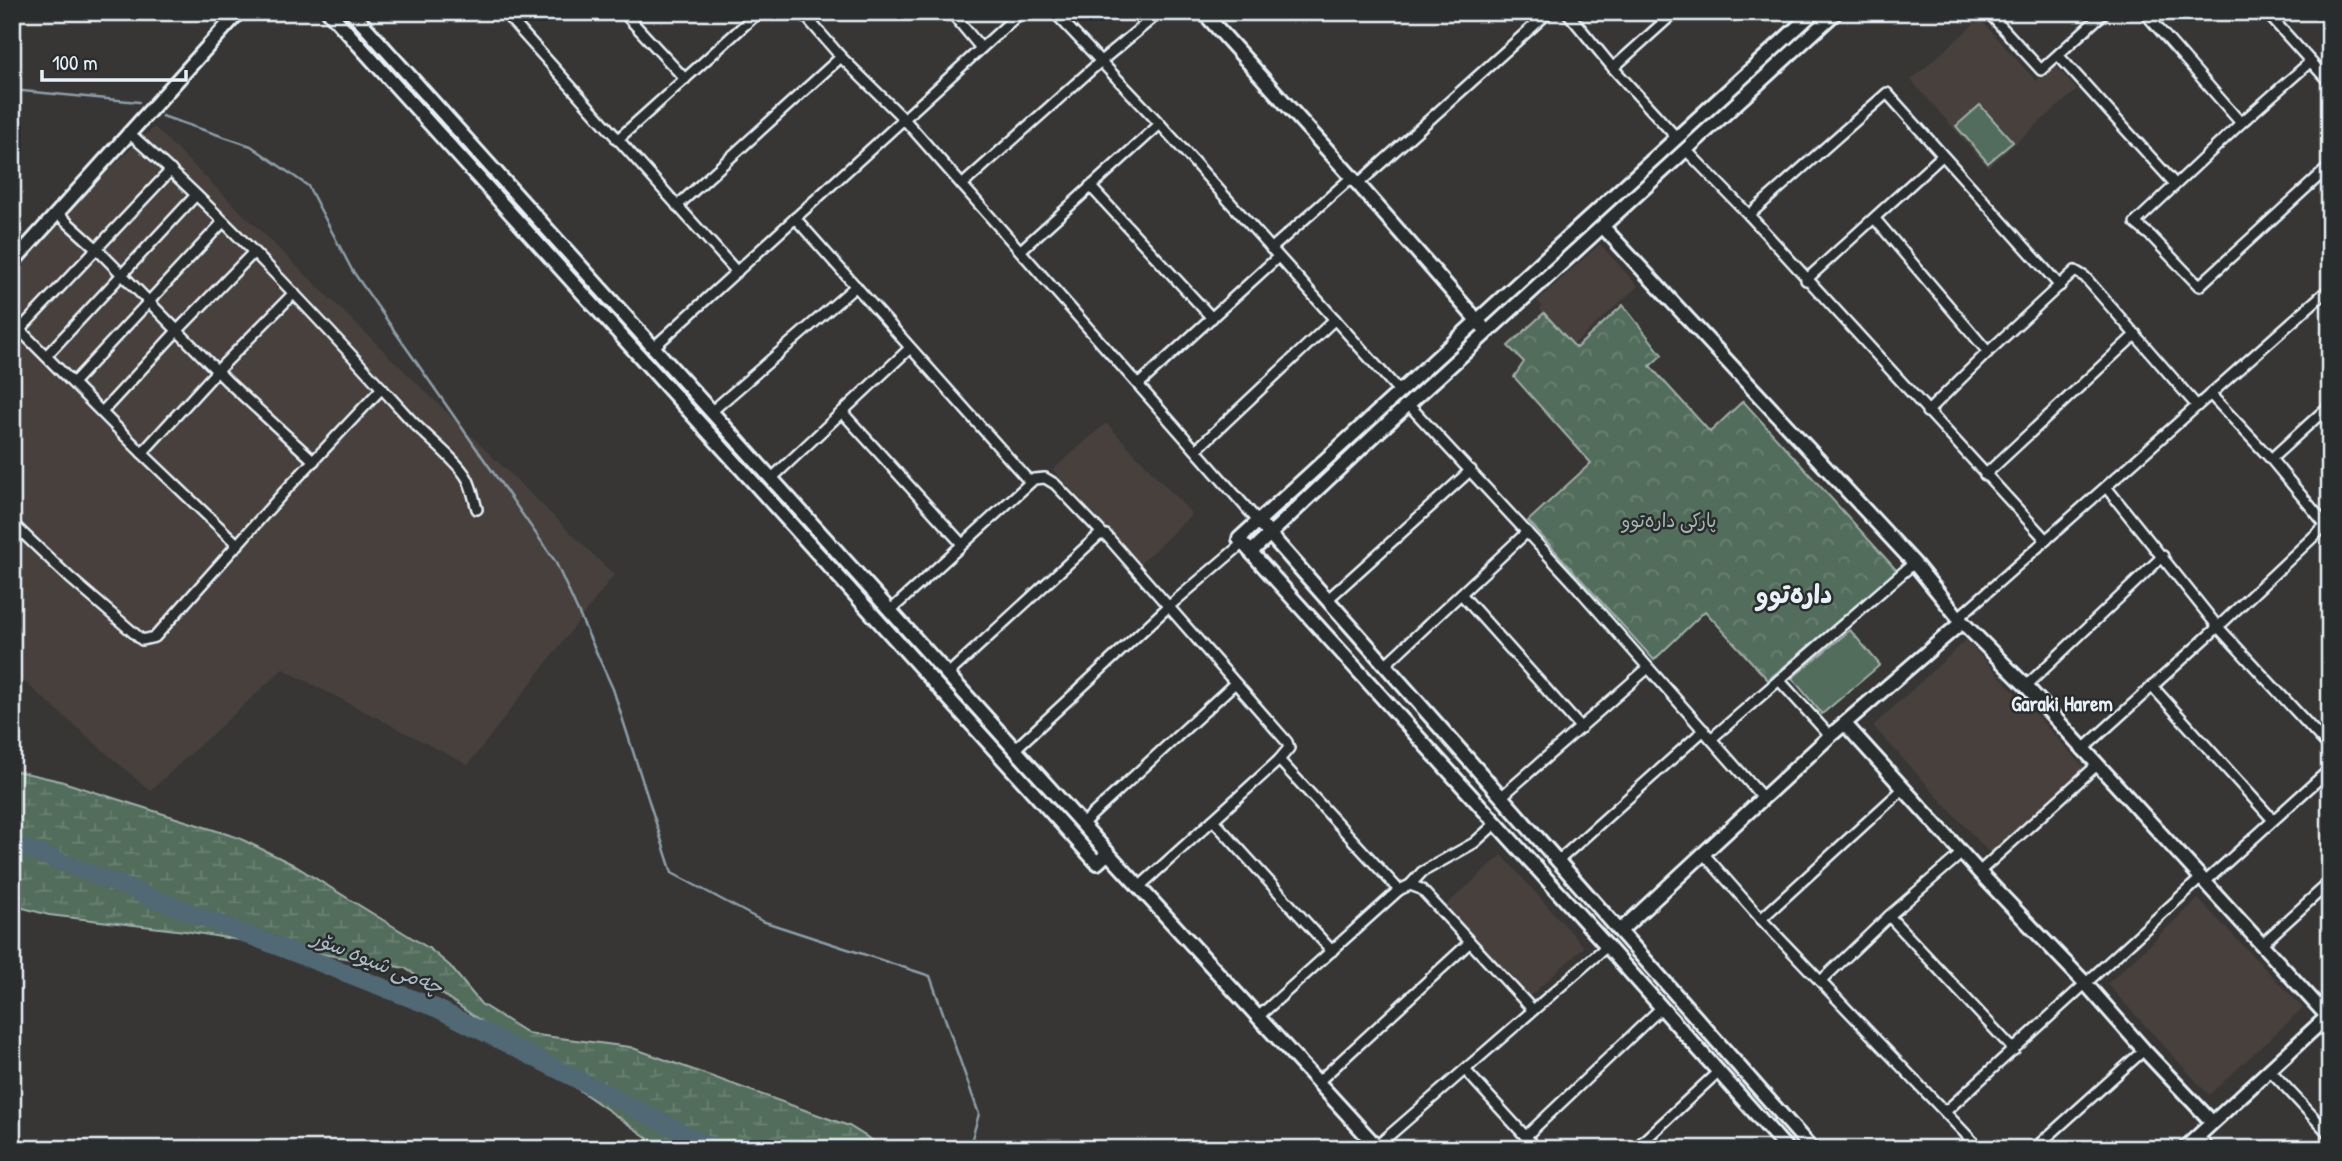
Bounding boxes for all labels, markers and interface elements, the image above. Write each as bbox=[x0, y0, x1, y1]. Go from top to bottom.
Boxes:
scale bar bbox=[42, 38, 186, 82]
text: 100 m bbox=[52, 48, 98, 77]
park label: پارکی دارەتوو bbox=[1620, 507, 1717, 533]
district label: دارەتوو bbox=[1754, 576, 1832, 612]
district label: Garaki Harem bbox=[2011, 689, 2113, 718]
water label: چەمی شیوە سۆر bbox=[306, 921, 448, 1002]

